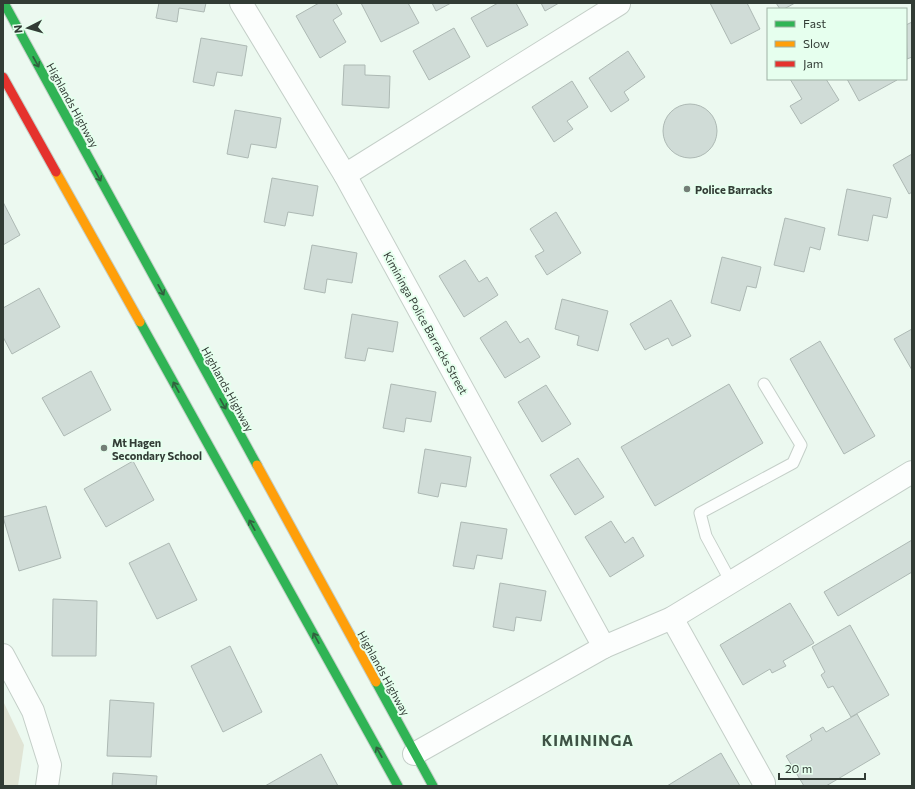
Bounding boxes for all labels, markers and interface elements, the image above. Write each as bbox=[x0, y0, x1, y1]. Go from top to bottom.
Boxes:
north arrow bbox=[8, 8, 48, 48]
legend bbox=[767, 8, 907, 80]
text: Fast bbox=[803, 16, 826, 30]
text: N bbox=[11, 24, 24, 34]
text: Slow bbox=[803, 36, 830, 50]
one-way arrow bbox=[32, 56, 40, 68]
text: Jam bbox=[803, 56, 823, 71]
street label: Highlands Highway bbox=[44, 60, 102, 150]
one-way arrow bbox=[95, 170, 103, 182]
place label: Police Barracks bbox=[695, 183, 772, 196]
marker: Police Barracks bbox=[682, 184, 692, 194]
street label: Kimininga Police Barracks Street bbox=[381, 249, 471, 397]
one-way arrow bbox=[157, 284, 165, 296]
street label: Highlands Highway bbox=[199, 344, 257, 434]
one-way arrow bbox=[171, 381, 179, 393]
one-way arrow bbox=[220, 398, 227, 410]
place label: Mt Hagen Secondary School bbox=[112, 436, 202, 462]
marker: Mt Hagen Secondary School bbox=[99, 443, 109, 453]
one-way arrow bbox=[248, 519, 256, 531]
street label: Highlands Highway bbox=[355, 628, 413, 718]
one-way arrow bbox=[311, 632, 319, 644]
district label: KIMININGA bbox=[542, 731, 634, 749]
one-way arrow bbox=[374, 746, 382, 758]
scale bar bbox=[779, 755, 865, 781]
text: 20 m bbox=[785, 761, 812, 775]

